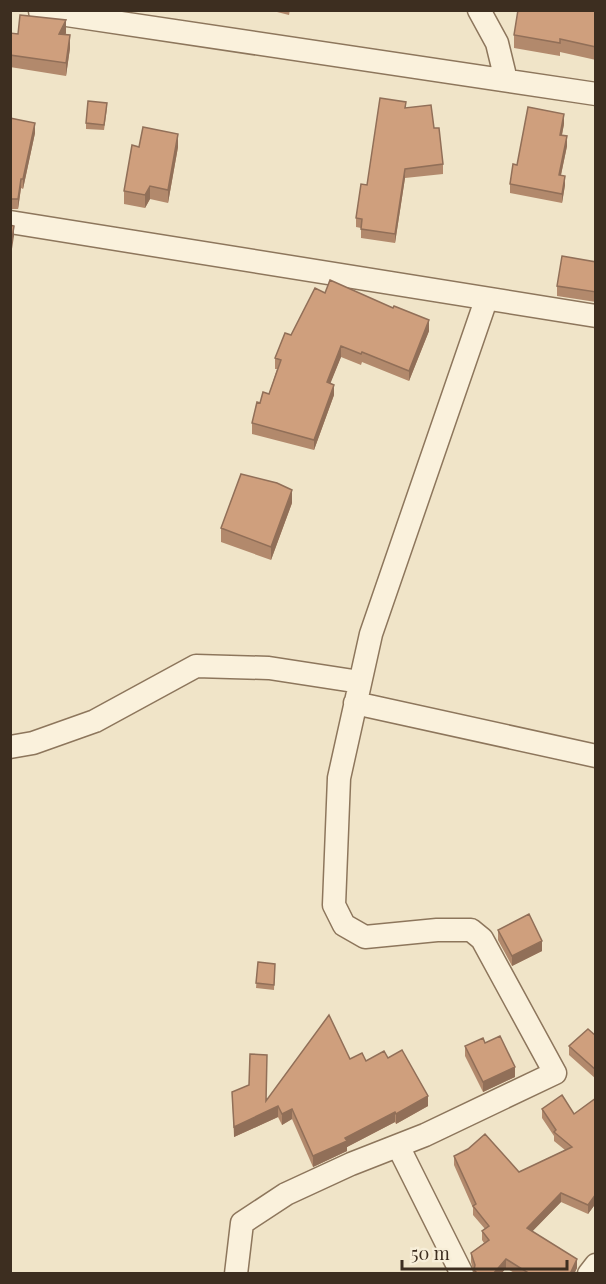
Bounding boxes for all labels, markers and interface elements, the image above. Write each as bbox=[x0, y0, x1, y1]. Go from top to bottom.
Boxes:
scale bar bbox=[402, 1233, 567, 1271]
text: 50 m bbox=[411, 1241, 450, 1265]

